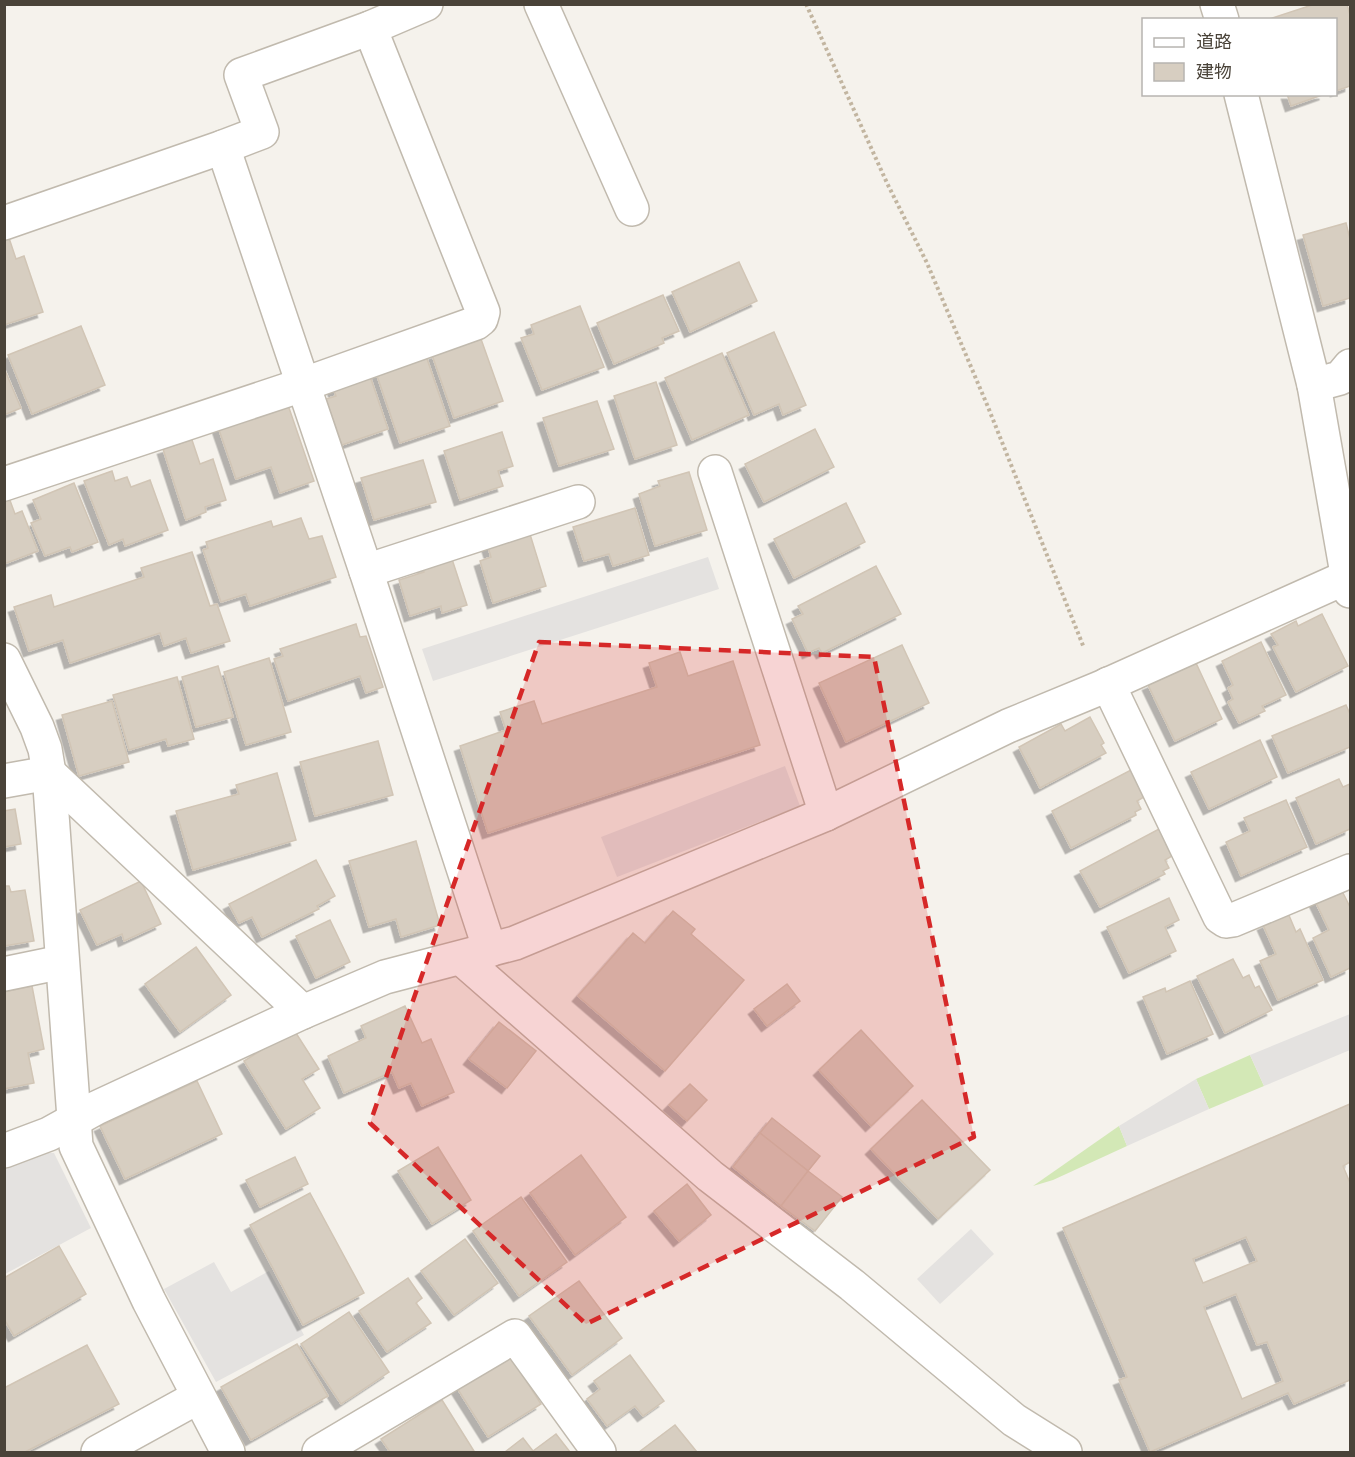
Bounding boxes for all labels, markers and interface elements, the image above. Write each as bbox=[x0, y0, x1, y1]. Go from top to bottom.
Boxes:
legend bbox=[1142, 18, 1337, 96]
text: 道路 bbox=[1196, 30, 1232, 53]
text: 建物 bbox=[1196, 60, 1232, 83]

